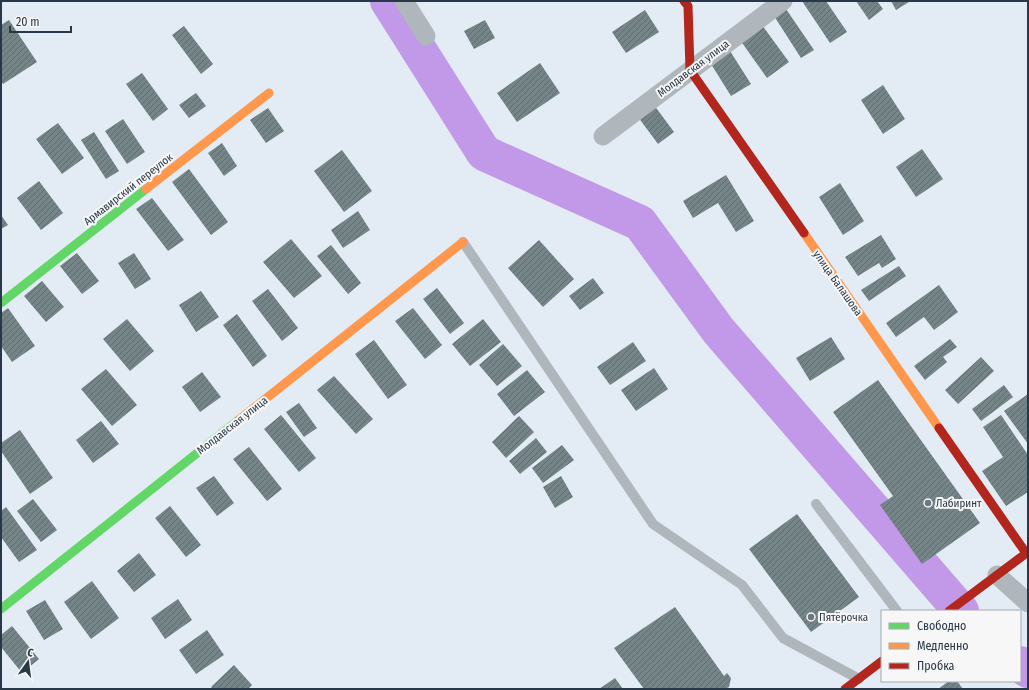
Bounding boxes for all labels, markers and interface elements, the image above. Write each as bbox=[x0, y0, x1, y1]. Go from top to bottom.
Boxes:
scale bar bbox=[10, 8, 71, 34]
text: 20 m bbox=[16, 15, 40, 29]
street label: Молдавская улица bbox=[655, 37, 732, 100]
street label: Армавирский переулок bbox=[81, 150, 176, 228]
street label: улица Балашова bbox=[810, 248, 865, 318]
street label: Молдавская улица bbox=[194, 394, 270, 457]
place label: Лабиринт bbox=[936, 497, 982, 510]
marker: Лабиринт bbox=[923, 498, 933, 508]
legend bbox=[881, 610, 1021, 682]
place label: Пятёрочка bbox=[819, 611, 868, 624]
marker: Пятёрочка bbox=[806, 612, 816, 622]
text: Свободно bbox=[917, 619, 966, 633]
text: Медленно bbox=[917, 639, 969, 653]
north arrow bbox=[8, 642, 48, 682]
text: С bbox=[26, 646, 35, 660]
text: Пробка bbox=[917, 659, 955, 673]

